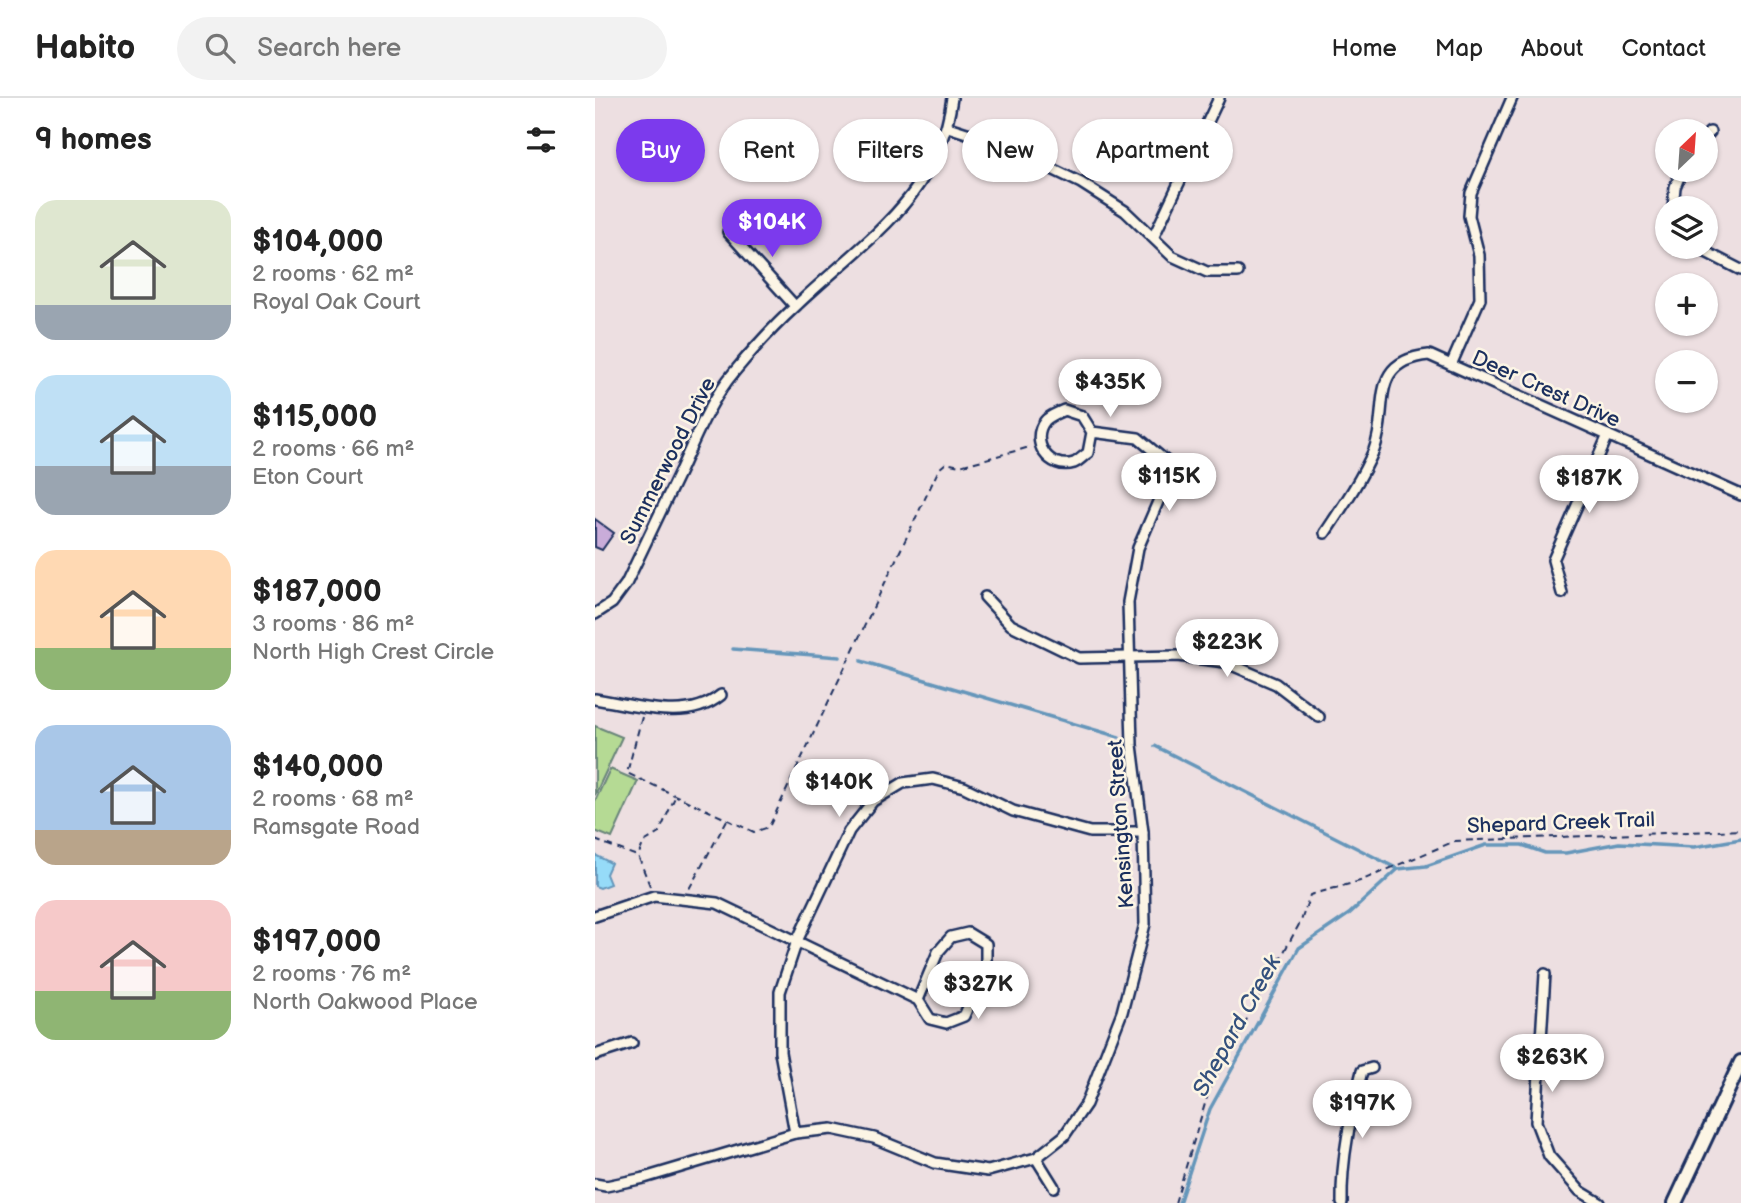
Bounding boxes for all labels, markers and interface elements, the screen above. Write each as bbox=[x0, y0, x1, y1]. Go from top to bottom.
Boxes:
search box bbox=[177, 17, 667, 80]
text: Habito bbox=[35, 28, 135, 68]
icon: search bbox=[201, 29, 239, 67]
text: Search here bbox=[257, 33, 401, 64]
text: Home bbox=[1332, 34, 1397, 63]
text: Map bbox=[1435, 34, 1483, 63]
text: About bbox=[1521, 34, 1583, 63]
text: Contact bbox=[1621, 34, 1706, 63]
chip: Buy bbox=[616, 119, 705, 182]
chip: Rent bbox=[719, 119, 819, 182]
chip: Filters bbox=[833, 119, 948, 182]
chip: New bbox=[962, 119, 1058, 182]
chip: Apartment bbox=[1072, 119, 1233, 182]
north arrow bbox=[1655, 119, 1719, 182]
map controls bbox=[1655, 119, 1718, 413]
icon: filters bbox=[522, 121, 560, 159]
text: 9 homes bbox=[35, 122, 152, 158]
button: layers bbox=[1655, 196, 1718, 259]
pin: $104K bbox=[723, 200, 821, 259]
text: $104K bbox=[738, 208, 806, 236]
text: $104,000 bbox=[252, 224, 384, 260]
icon: home bbox=[91, 228, 175, 312]
text: 2 rooms · 62 m² bbox=[252, 260, 414, 288]
button: + bbox=[1655, 273, 1718, 336]
text: Royal Oak Court bbox=[252, 288, 421, 316]
street label: Deer Crest Drive bbox=[1468, 345, 1624, 433]
button: − bbox=[1655, 350, 1718, 413]
pin: $435K bbox=[1061, 360, 1159, 419]
text: $435K bbox=[1074, 368, 1146, 396]
street label: Summerwood Drive bbox=[615, 373, 721, 549]
text: $115,000 bbox=[252, 399, 377, 435]
icon: home bbox=[91, 403, 175, 487]
text: 2 rooms · 66 m² bbox=[252, 435, 414, 463]
pin: $115K bbox=[1120, 454, 1218, 513]
pin: $187K bbox=[1540, 456, 1638, 515]
text: $115K bbox=[1137, 462, 1201, 490]
text: Eton Court bbox=[252, 463, 363, 491]
text: $187K bbox=[1556, 464, 1623, 492]
text: $187,000 bbox=[252, 574, 382, 610]
icon: home bbox=[91, 578, 175, 662]
text: 3 rooms · 86 m² bbox=[252, 610, 414, 638]
pin: $223K bbox=[1178, 620, 1276, 679]
text: $223K bbox=[1191, 628, 1263, 656]
text: North High Crest Circle bbox=[252, 638, 494, 666]
street label: Kensington Street bbox=[1103, 738, 1139, 909]
text: $140,000 bbox=[252, 749, 384, 785]
icon: home bbox=[91, 753, 175, 837]
pin: $140K bbox=[790, 760, 888, 819]
text: $140K bbox=[805, 768, 873, 796]
text: 2 rooms · 68 m² bbox=[252, 785, 414, 813]
street label: Shepard Creek Trail bbox=[1466, 807, 1656, 839]
text: Ramsgate Road bbox=[252, 813, 420, 841]
text: $197,000 bbox=[252, 924, 381, 960]
icon: home bbox=[91, 928, 175, 1012]
water label: Shepard Creek bbox=[1187, 950, 1288, 1102]
text: 2 rooms · 76 m² bbox=[252, 960, 411, 988]
pin: $327K bbox=[929, 962, 1027, 1021]
text: $327K bbox=[943, 970, 1013, 998]
text: North Oakwood Place bbox=[252, 988, 478, 1016]
pin: $263K bbox=[1503, 1034, 1601, 1094]
text: $263K bbox=[1516, 1043, 1588, 1071]
pin: $197K bbox=[1313, 1080, 1411, 1140]
text: $197K bbox=[1329, 1089, 1395, 1117]

